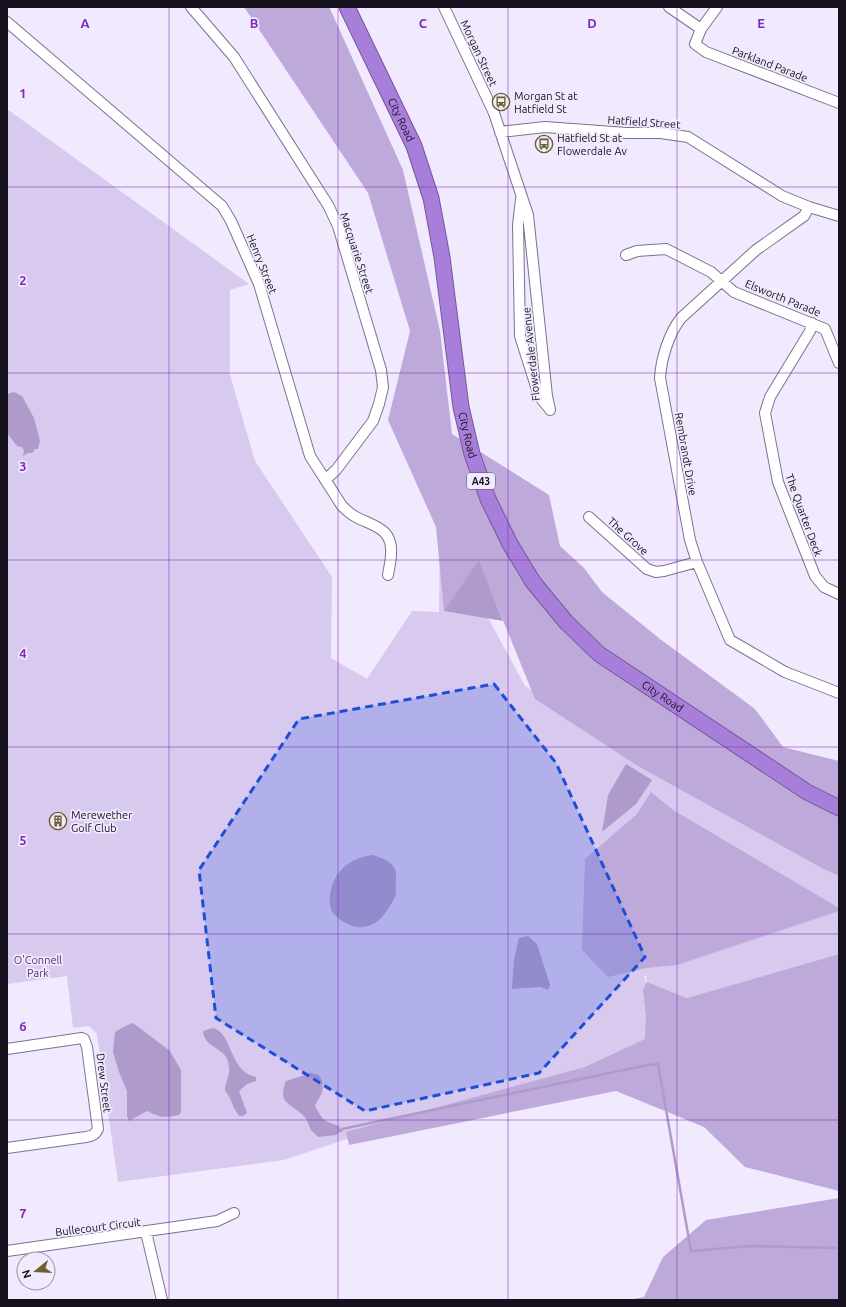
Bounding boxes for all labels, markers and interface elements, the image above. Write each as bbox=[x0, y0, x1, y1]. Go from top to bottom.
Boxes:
text: A bbox=[80, 16, 90, 30]
text: B bbox=[250, 16, 259, 30]
text: C bbox=[419, 16, 428, 30]
text: D bbox=[587, 16, 597, 30]
text: E bbox=[757, 16, 765, 30]
street label: Morgan Street bbox=[458, 18, 500, 89]
street label: Parkland Parade bbox=[730, 44, 810, 84]
text: 1 bbox=[19, 86, 27, 100]
place label: Morgan St at Hatfield St bbox=[514, 90, 578, 115]
bus stop icon: Morgan St at Hatfield St bbox=[491, 92, 511, 112]
street label: City Road bbox=[386, 96, 417, 143]
street label: Hatfield Street bbox=[607, 113, 682, 131]
place label: Hatfield St at Flowerdale Av bbox=[557, 132, 627, 157]
bus stop icon: Hatfield St at Flowerdale Av bbox=[534, 134, 554, 154]
street label: Macquarie Street bbox=[338, 211, 376, 296]
street label: Henry Street bbox=[245, 233, 280, 296]
text: 2 bbox=[19, 273, 27, 287]
street label: Elsworth Parade bbox=[743, 277, 823, 319]
street label: Flowerdale Avenue bbox=[520, 306, 542, 402]
street label: City Road bbox=[456, 411, 479, 460]
street label: Rembrandt Drive bbox=[673, 411, 699, 497]
text: 3 bbox=[19, 459, 27, 473]
street label: The Quarter Deck bbox=[783, 472, 825, 558]
road number: A43 bbox=[467, 473, 495, 489]
street label: The Grove bbox=[605, 515, 651, 557]
text: 4 bbox=[19, 646, 27, 660]
street label: City Road bbox=[640, 678, 686, 714]
place label: Merewether Golf Club bbox=[71, 809, 133, 834]
building icon: Merewether Golf Club bbox=[48, 811, 68, 831]
text: 5 bbox=[19, 833, 27, 847]
park label: O'Connell Park bbox=[14, 954, 62, 979]
text: 6 bbox=[19, 1019, 27, 1033]
street label: Drew Street bbox=[94, 1053, 114, 1114]
text: 7 bbox=[19, 1206, 27, 1220]
street label: Bullecourt Circuit bbox=[55, 1216, 142, 1238]
north arrow bbox=[16, 1251, 56, 1291]
text: N bbox=[20, 1268, 33, 1280]

